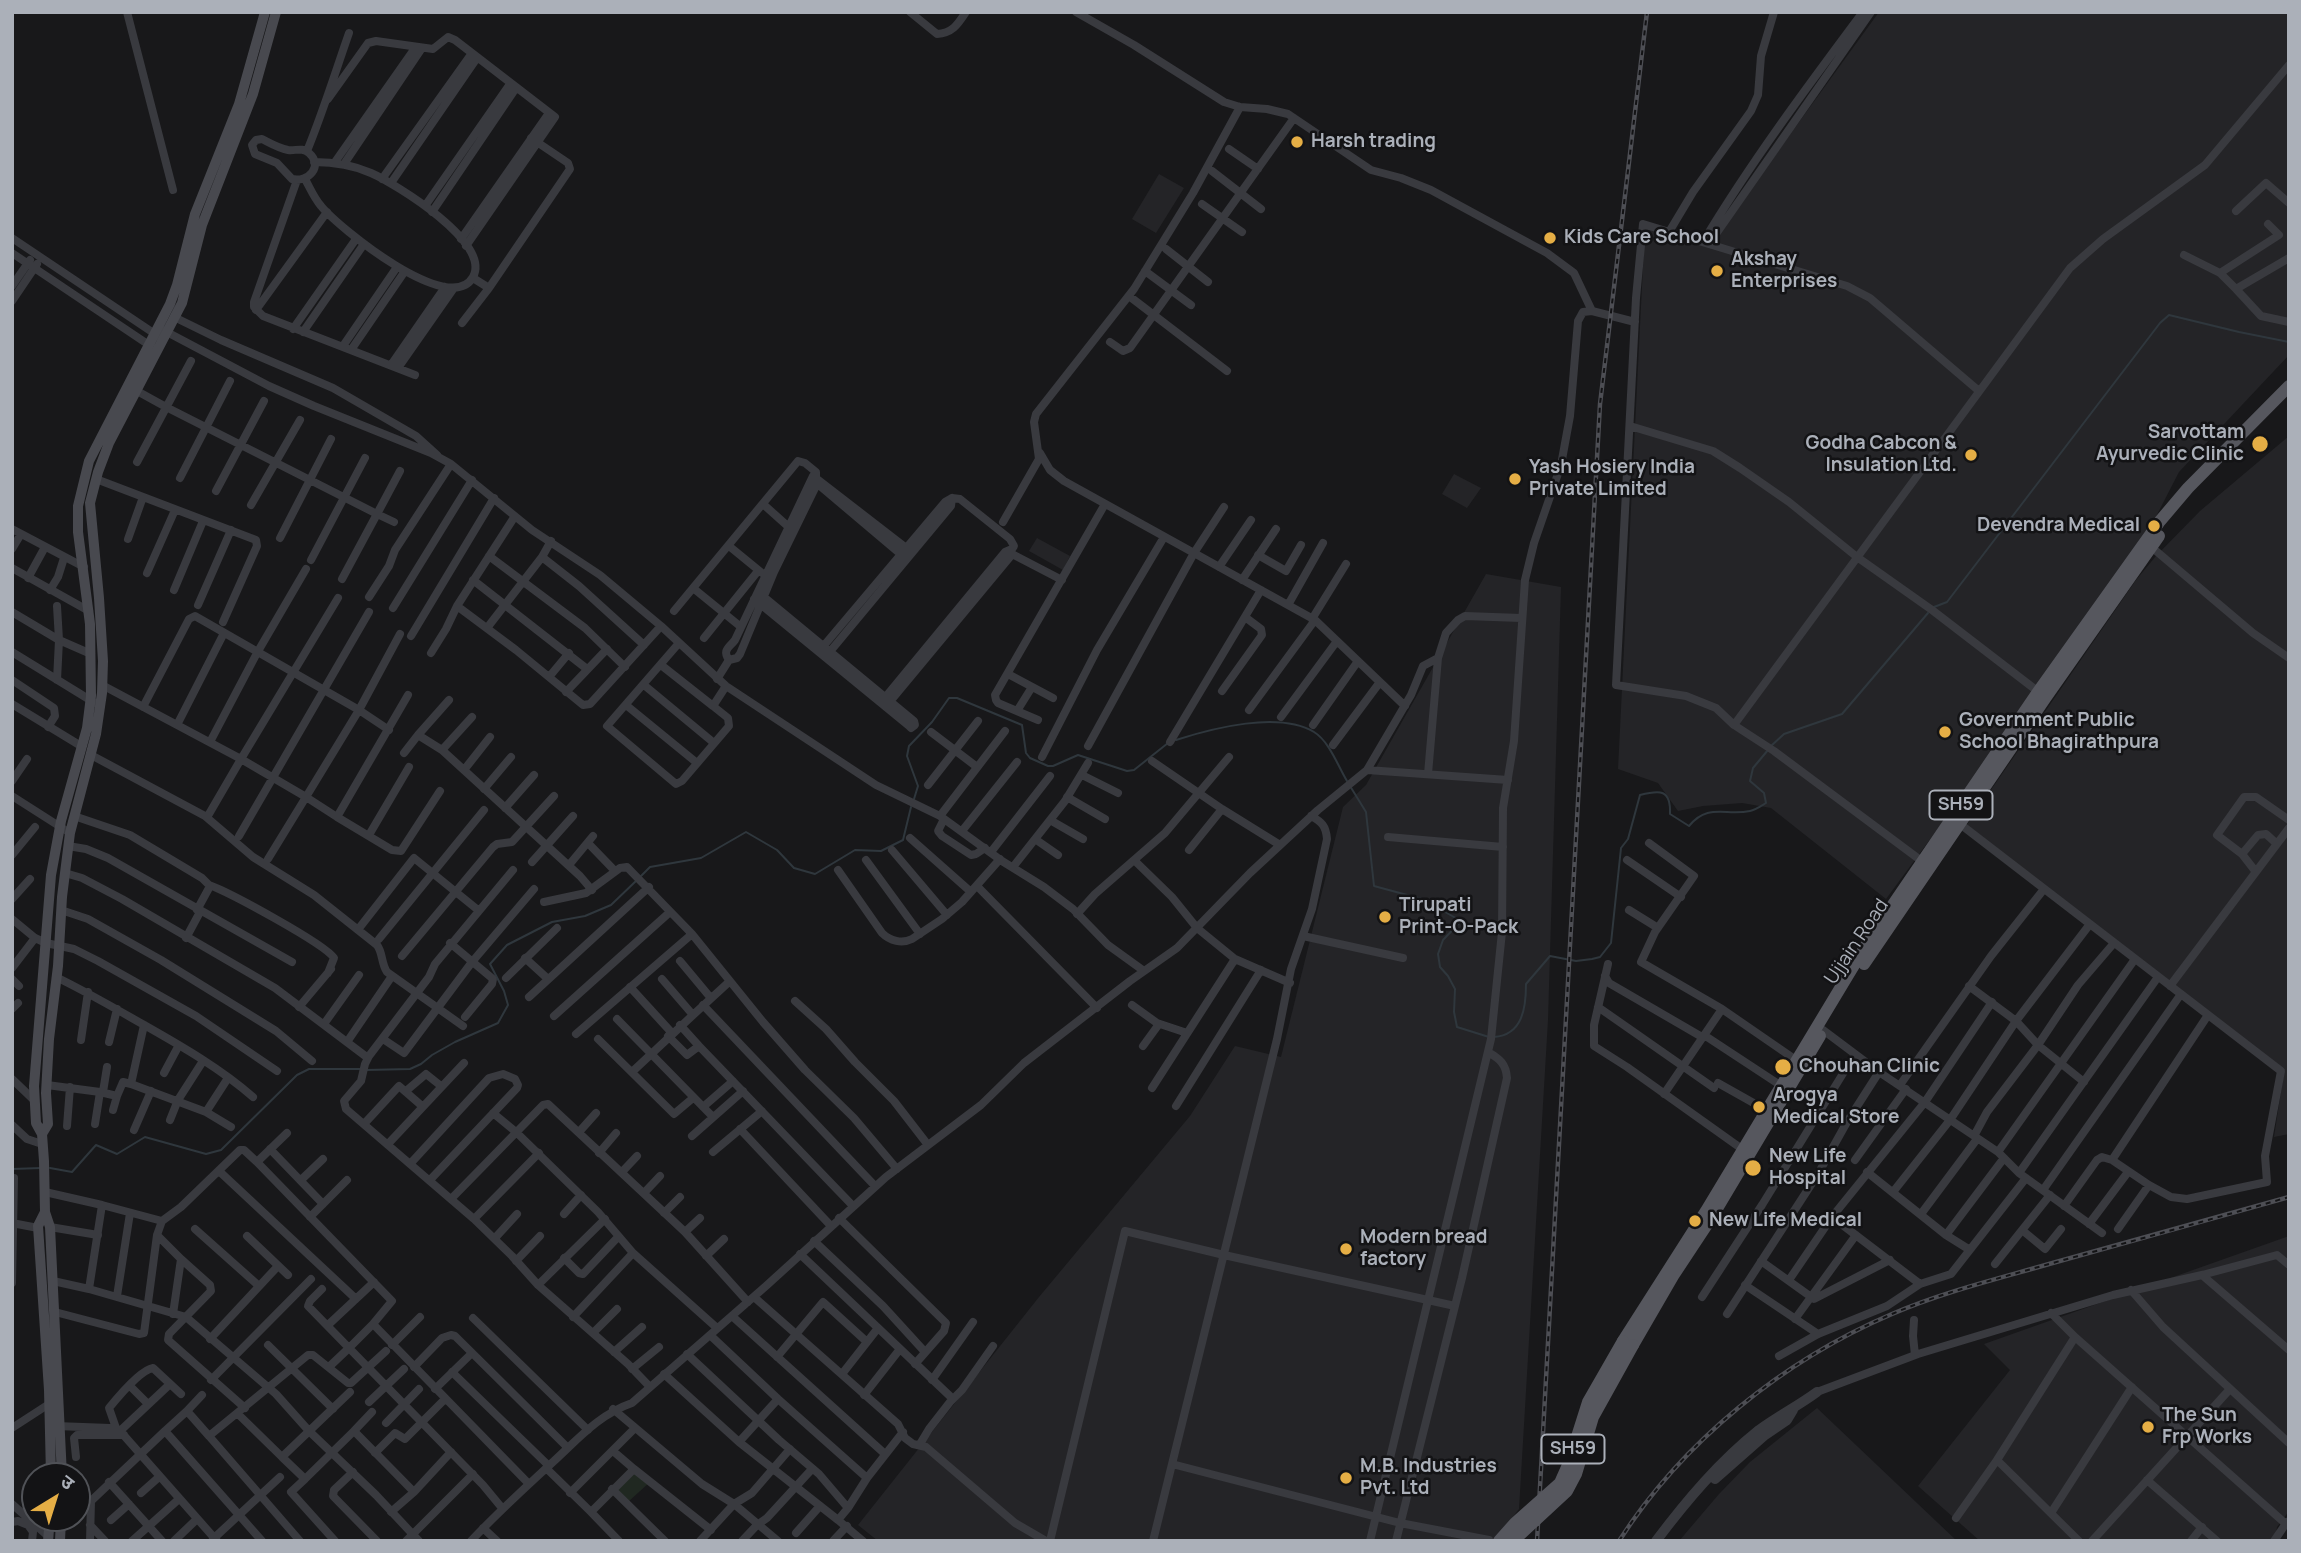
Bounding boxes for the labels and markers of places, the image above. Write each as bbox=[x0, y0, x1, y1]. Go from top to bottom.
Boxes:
place label: Harsh trading bbox=[1311, 131, 1436, 153]
marker: Harsh trading bbox=[1289, 134, 1305, 150]
place label: Kids Care School bbox=[1564, 227, 1719, 249]
marker: Kids Care School bbox=[1542, 230, 1558, 246]
place label: Akshay Enterprises bbox=[1731, 249, 1837, 293]
marker: Akshay Enterprises bbox=[1709, 263, 1725, 279]
place label: Sarvottam Ayurvedic Clinic bbox=[2096, 422, 2244, 466]
place label: Godha Cabcon & Insulation Ltd. bbox=[1806, 433, 1957, 477]
marker: Sarvottam Ayurvedic Clinic bbox=[2250, 434, 2270, 454]
marker: Godha Cabcon & Insulation Ltd. bbox=[1963, 447, 1979, 463]
place label: Yash Hosiery India Private Limited bbox=[1529, 457, 1695, 501]
marker: Yash Hosiery India Private Limited bbox=[1507, 471, 1523, 487]
place label: Devendra Medical bbox=[1977, 515, 2140, 537]
marker: Devendra Medical bbox=[2146, 518, 2162, 534]
place label: Government Public School Bhagirathpura bbox=[1959, 710, 2159, 754]
marker: Government Public School Bhagirathpura bbox=[1937, 724, 1953, 740]
place label: Tirupati Print-O-Pack bbox=[1399, 895, 1518, 939]
marker: Tirupati Print-O-Pack bbox=[1377, 909, 1393, 925]
place label: Chouhan Clinic bbox=[1799, 1056, 1940, 1078]
marker: Chouhan Clinic bbox=[1773, 1057, 1793, 1077]
place label: Arogya Medical Store bbox=[1773, 1085, 1899, 1129]
marker: Arogya Medical Store bbox=[1751, 1099, 1767, 1115]
place label: New Life Hospital bbox=[1769, 1146, 1846, 1190]
marker: New Life Hospital bbox=[1743, 1158, 1763, 1178]
place label: New Life Medical bbox=[1709, 1210, 1862, 1232]
marker: New Life Medical bbox=[1687, 1213, 1703, 1229]
place label: Modern bread factory bbox=[1360, 1227, 1487, 1271]
marker: Modern bread factory bbox=[1338, 1241, 1354, 1257]
place label: The Sun Frp Works bbox=[2162, 1405, 2252, 1449]
marker: The Sun Frp Works bbox=[2140, 1419, 2156, 1435]
place label: M.B. Industries Pvt. Ltd bbox=[1360, 1456, 1497, 1500]
marker: M.B. Industries Pvt. Ltd bbox=[1338, 1470, 1354, 1486]

